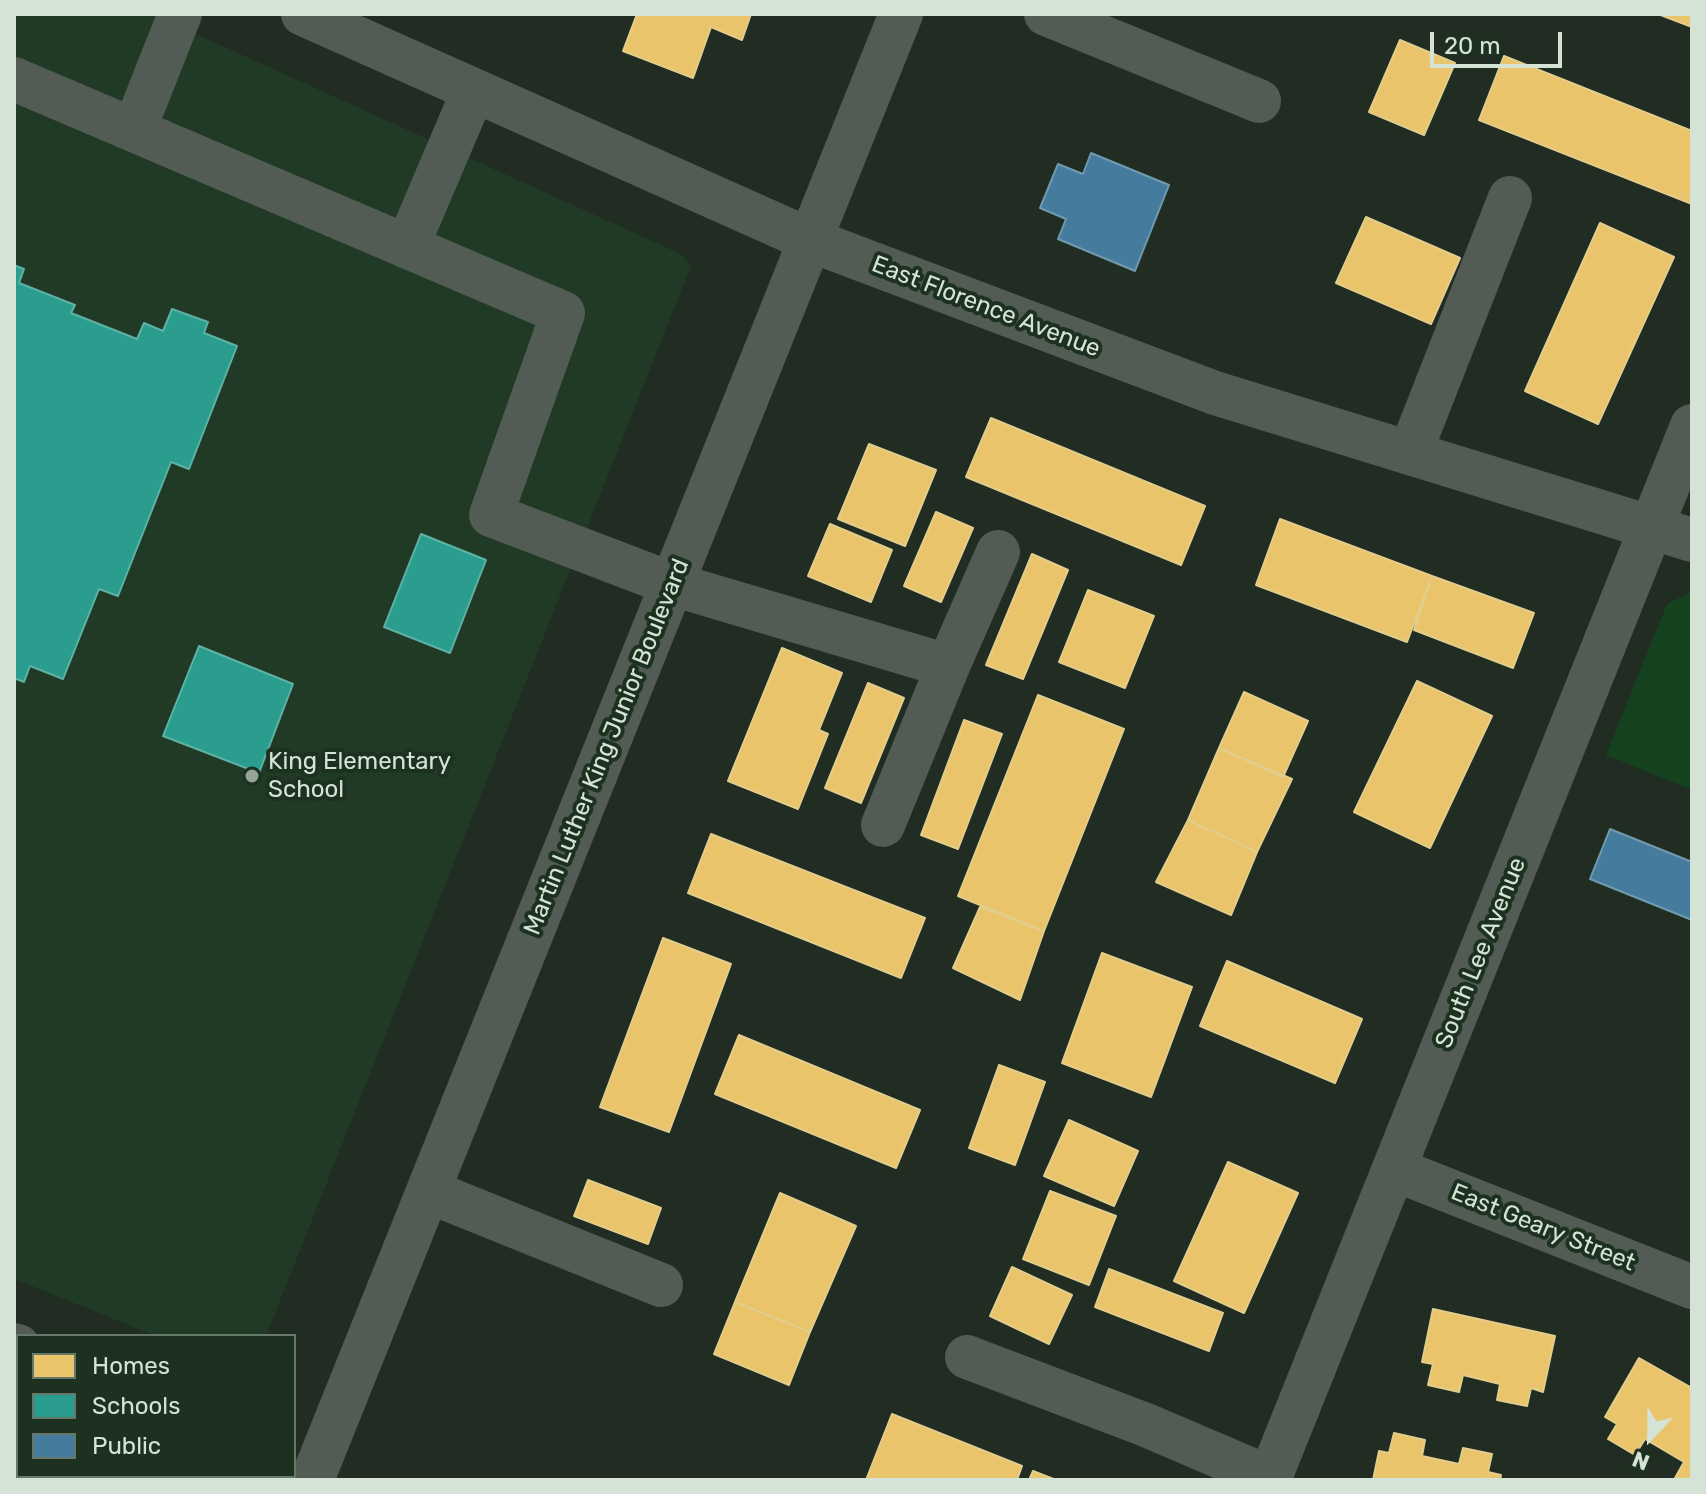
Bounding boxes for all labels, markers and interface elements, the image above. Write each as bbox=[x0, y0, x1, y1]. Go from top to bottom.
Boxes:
scale bar bbox=[1434, 16, 1566, 66]
text: 20 m bbox=[1444, 32, 1501, 60]
street label: East Florence Avenue bbox=[868, 250, 1104, 364]
street label: Martin Luther King Junior Boulevard bbox=[518, 555, 696, 939]
place label: King Elementary School bbox=[268, 748, 451, 804]
marker: King Elementary School bbox=[243, 767, 261, 785]
street label: South Lee Avenue bbox=[1430, 853, 1532, 1053]
street label: East Geary Street bbox=[1447, 1178, 1639, 1278]
legend bbox=[16, 1334, 296, 1478]
text: Homes bbox=[92, 1352, 170, 1380]
text: Schools bbox=[92, 1392, 180, 1420]
north arrow bbox=[1610, 1398, 1690, 1478]
text: Public bbox=[92, 1432, 161, 1460]
text: N bbox=[1628, 1445, 1653, 1476]

